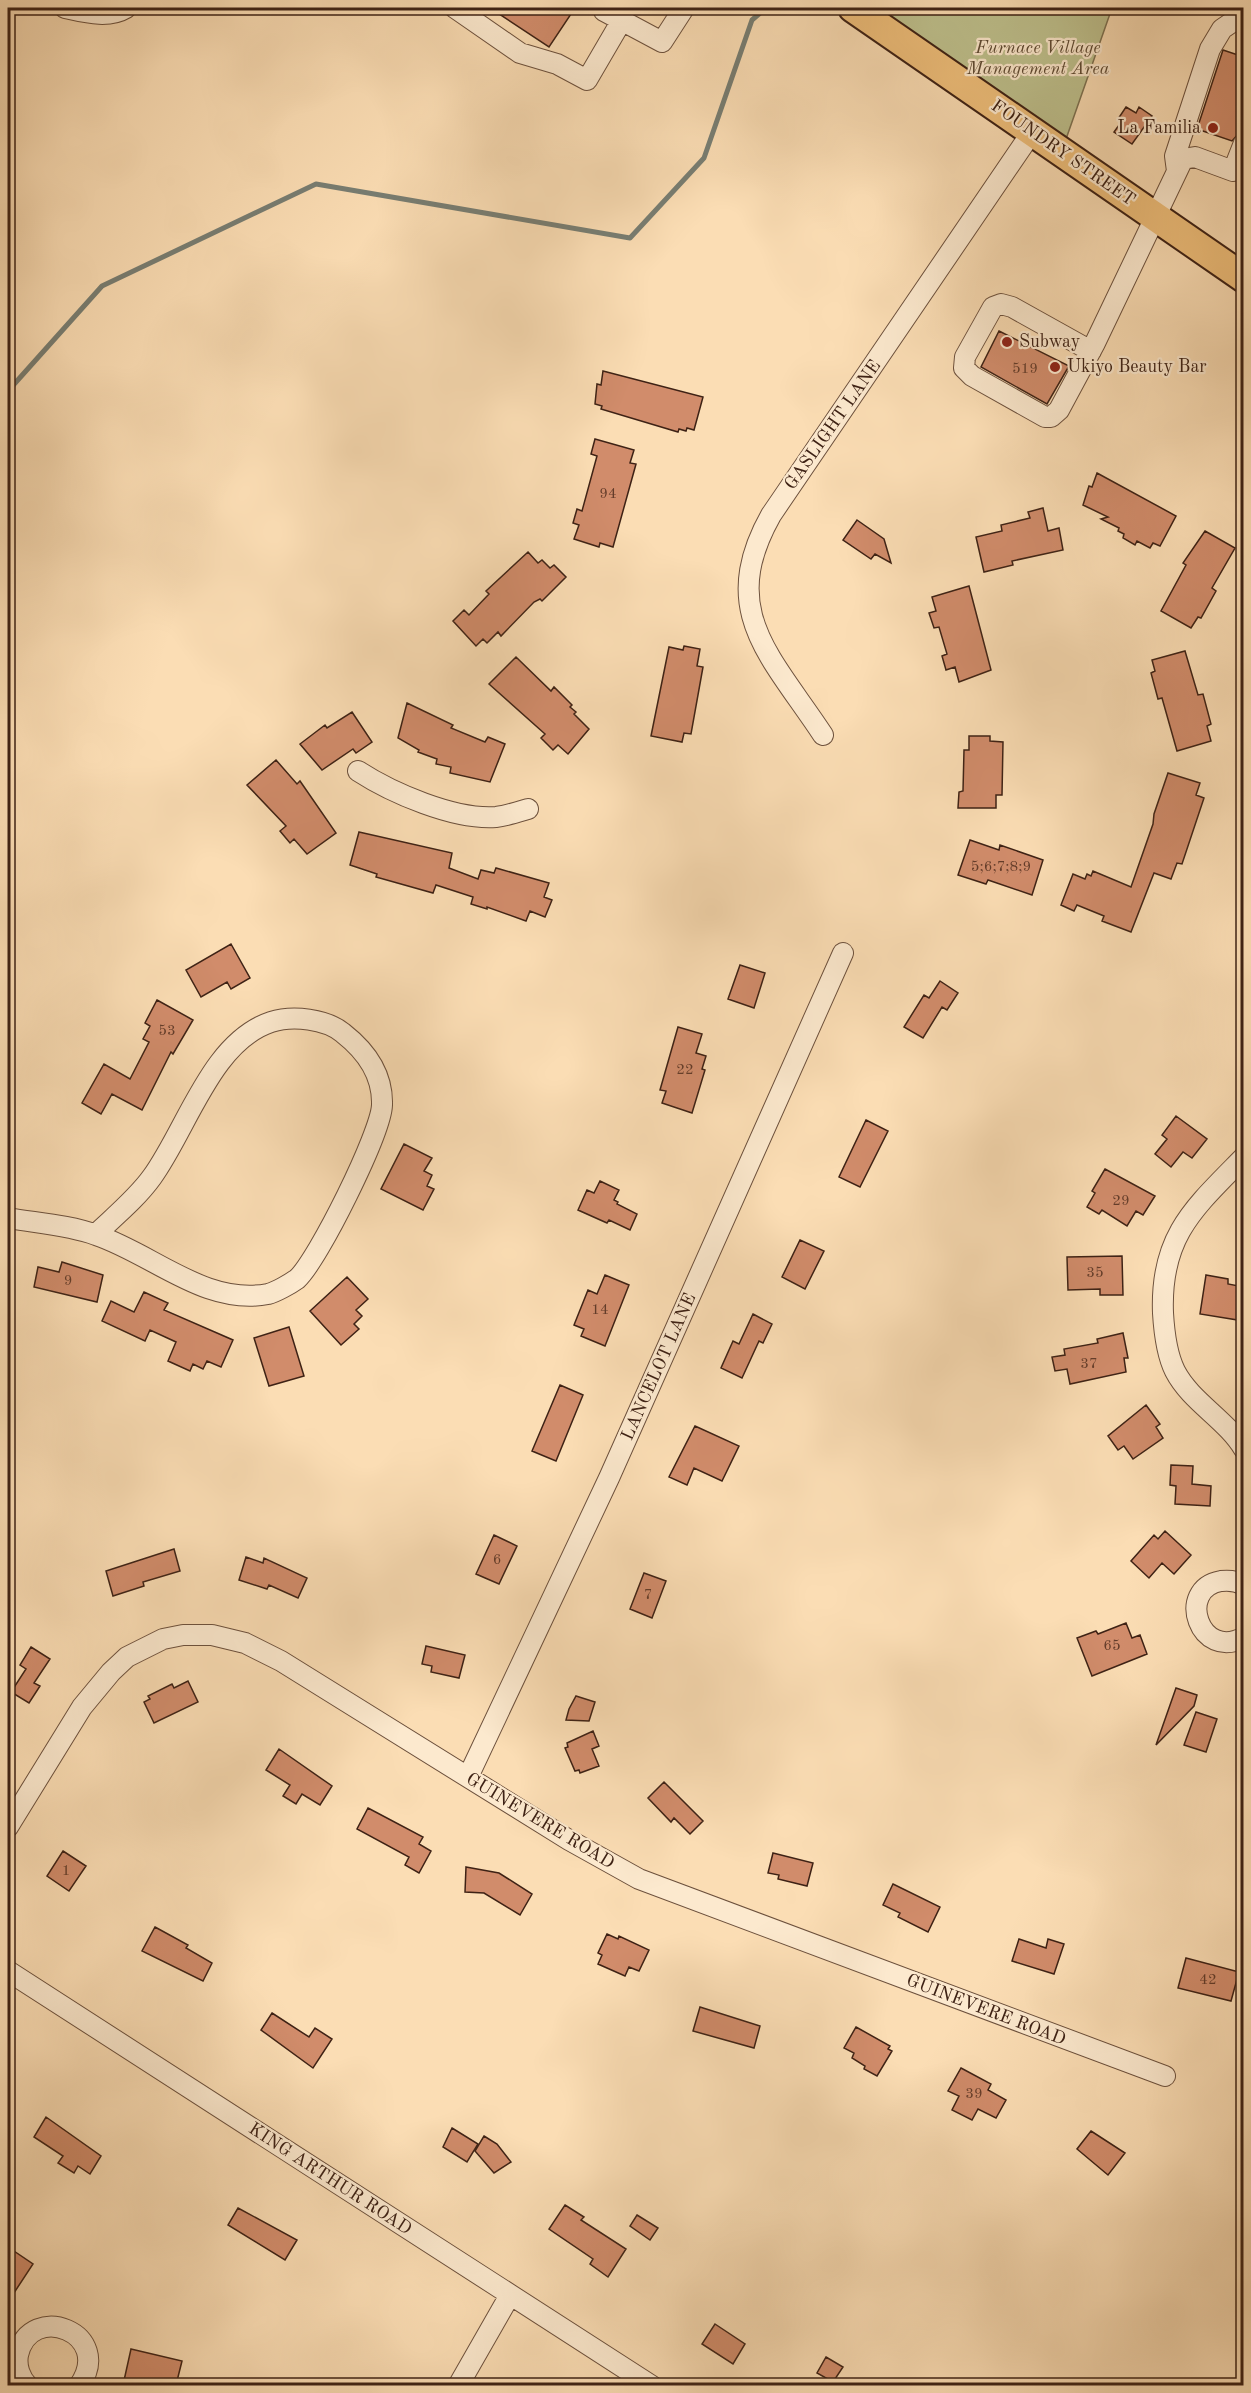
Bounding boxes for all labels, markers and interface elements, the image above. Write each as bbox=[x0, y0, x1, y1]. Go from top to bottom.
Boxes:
park label: Furnace Village Management Area bbox=[966, 39, 1110, 78]
street label: FOUNDRY STREET bbox=[988, 97, 1138, 209]
place label: La Familia bbox=[1117, 119, 1201, 137]
marker: La Familia bbox=[1206, 121, 1220, 135]
place label: Subway bbox=[1019, 333, 1081, 351]
marker: Subway bbox=[1000, 335, 1014, 349]
street label: GASLIGHT LANE bbox=[782, 357, 884, 493]
place label: Ukiyo Beauty Bar bbox=[1067, 358, 1207, 376]
marker: Ukiyo Beauty Bar bbox=[1048, 360, 1062, 374]
house number: 519 bbox=[1012, 362, 1038, 377]
house number: 94 bbox=[599, 487, 617, 502]
house number: 5;6;7;8;9 bbox=[971, 860, 1031, 875]
house number: 53 bbox=[158, 1024, 176, 1039]
house number: 22 bbox=[676, 1063, 694, 1078]
house number: 29 bbox=[1112, 1194, 1130, 1209]
house number: 35 bbox=[1086, 1266, 1104, 1281]
house number: 9 bbox=[64, 1274, 72, 1289]
street label: LANCELOT LANE bbox=[618, 1291, 700, 1443]
house number: 14 bbox=[591, 1303, 609, 1318]
house number: 37 bbox=[1080, 1357, 1098, 1372]
house number: 6 bbox=[493, 1553, 501, 1568]
house number: 7 bbox=[644, 1588, 652, 1603]
house number: 65 bbox=[1103, 1639, 1121, 1654]
street label: GUINEVERE ROAD bbox=[463, 1770, 617, 1872]
house number: 1 bbox=[62, 1864, 70, 1879]
street label: GUINEVERE ROAD bbox=[904, 1971, 1068, 2049]
house number: 42 bbox=[1199, 1973, 1217, 1988]
house number: 39 bbox=[965, 2087, 983, 2102]
street label: KING ARTHUR ROAD bbox=[245, 2120, 415, 2238]

